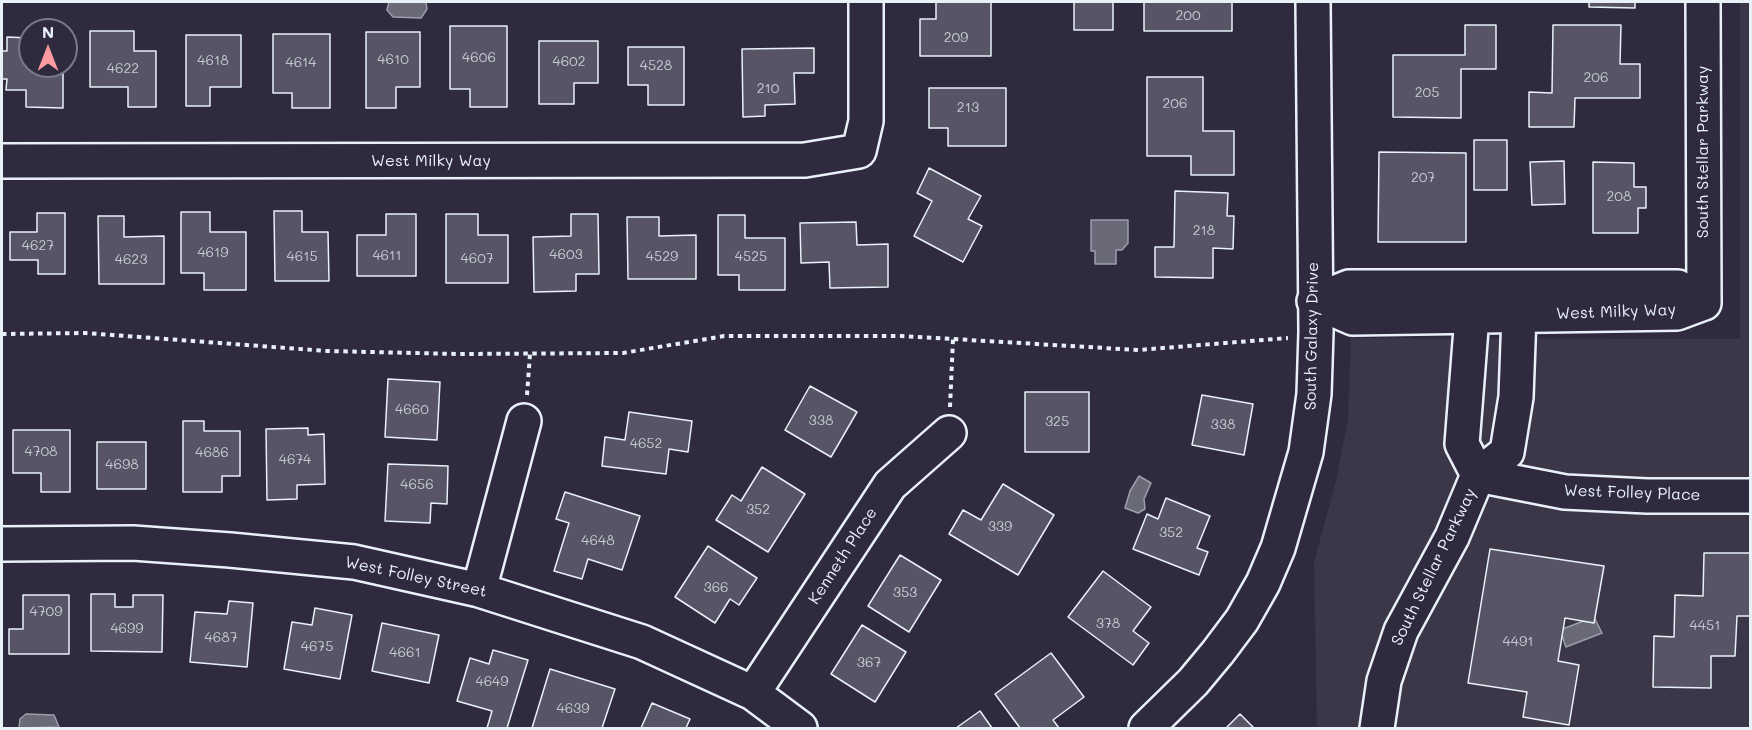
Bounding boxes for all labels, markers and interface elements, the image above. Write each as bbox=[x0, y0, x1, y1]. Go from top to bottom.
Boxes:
house number: 200 bbox=[1175, 8, 1201, 24]
north arrow bbox=[18, 18, 78, 78]
text: N bbox=[42, 21, 54, 42]
house number: 209 bbox=[944, 30, 968, 46]
house number: 4606 bbox=[462, 50, 496, 66]
house number: 4610 bbox=[377, 52, 409, 68]
house number: 4618 bbox=[197, 53, 229, 69]
house number: 4602 bbox=[552, 54, 586, 70]
house number: 4614 bbox=[285, 55, 317, 71]
house number: 4528 bbox=[640, 58, 672, 74]
house number: 4622 bbox=[107, 61, 139, 77]
street label: South Stellar Parkway bbox=[1693, 66, 1713, 238]
house number: 206 bbox=[1584, 70, 1608, 86]
house number: 210 bbox=[757, 81, 779, 97]
house number: 205 bbox=[1415, 85, 1439, 101]
house number: 206 bbox=[1163, 96, 1187, 112]
house number: 213 bbox=[957, 100, 979, 116]
street label: West Milky Way bbox=[371, 151, 491, 171]
house number: 207 bbox=[1411, 170, 1435, 186]
house number: 208 bbox=[1607, 189, 1631, 205]
house number: 218 bbox=[1193, 223, 1215, 239]
house number: 4627 bbox=[22, 238, 54, 254]
house number: 4619 bbox=[197, 245, 229, 261]
house number: 4603 bbox=[549, 247, 583, 263]
house number: 4611 bbox=[372, 248, 402, 264]
house number: 4615 bbox=[286, 249, 318, 265]
house number: 4529 bbox=[646, 249, 678, 265]
house number: 4525 bbox=[735, 249, 767, 265]
house number: 4607 bbox=[460, 251, 494, 267]
house number: 4623 bbox=[115, 252, 147, 268]
street label: South Galaxy Drive bbox=[1301, 262, 1323, 410]
street label: West Milky Way bbox=[1556, 300, 1676, 324]
house number: 4660 bbox=[395, 402, 429, 418]
house number: 338 bbox=[809, 413, 833, 429]
house number: 325 bbox=[1045, 414, 1069, 430]
house number: 338 bbox=[1211, 417, 1235, 433]
house number: 4652 bbox=[630, 436, 662, 452]
house number: 4708 bbox=[24, 444, 58, 460]
house number: 4686 bbox=[195, 445, 229, 461]
house number: 4674 bbox=[279, 452, 311, 468]
house number: 4698 bbox=[105, 457, 139, 473]
house number: 4656 bbox=[400, 477, 434, 493]
street label: West Folley Place bbox=[1563, 481, 1701, 505]
street label: South Stellar Parkway bbox=[1388, 485, 1480, 649]
house number: 352 bbox=[746, 502, 770, 518]
street label: Kenneth Place bbox=[805, 504, 881, 608]
house number: 339 bbox=[988, 519, 1012, 535]
house number: 352 bbox=[1159, 525, 1183, 541]
house number: 4648 bbox=[581, 533, 615, 549]
street label: West Folley Street bbox=[343, 553, 489, 601]
house number: 366 bbox=[703, 580, 729, 596]
house number: 353 bbox=[893, 585, 917, 601]
house number: 4709 bbox=[30, 604, 62, 620]
house number: 378 bbox=[1096, 616, 1120, 632]
house number: 4451 bbox=[1690, 618, 1720, 634]
house number: 4699 bbox=[110, 621, 144, 637]
house number: 4687 bbox=[205, 630, 237, 646]
house number: 4491 bbox=[1503, 634, 1533, 650]
house number: 4675 bbox=[301, 639, 333, 655]
house number: 4661 bbox=[389, 645, 421, 661]
house number: 367 bbox=[857, 655, 881, 671]
house number: 4649 bbox=[475, 674, 509, 690]
house number: 4639 bbox=[556, 701, 590, 717]

